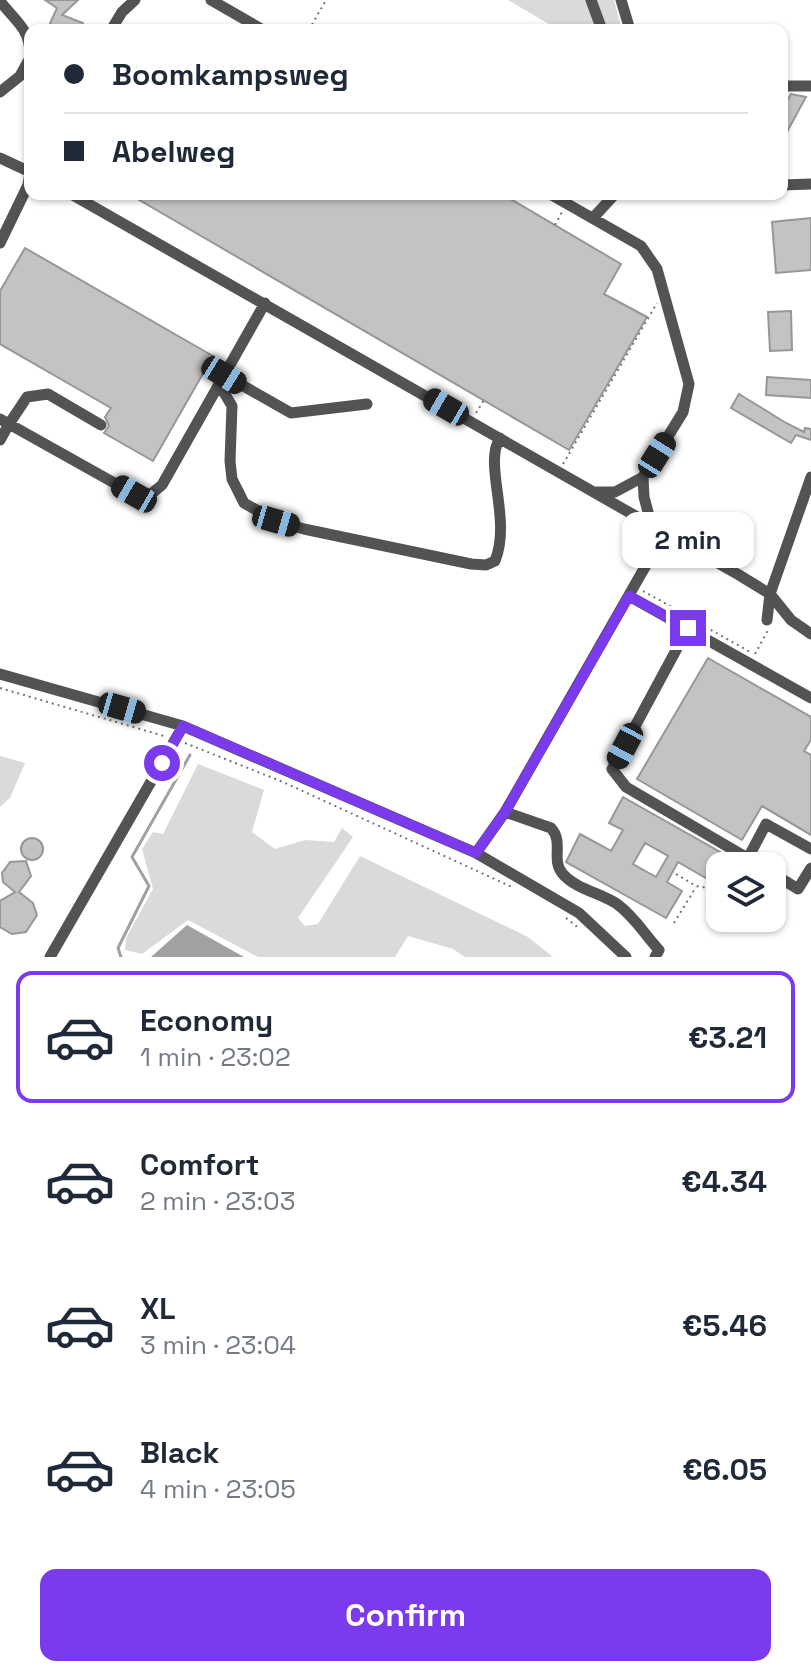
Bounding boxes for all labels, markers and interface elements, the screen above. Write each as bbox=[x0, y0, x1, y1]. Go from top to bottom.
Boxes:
text: Boomkampsweg bbox=[112, 55, 349, 94]
text: Abelweg bbox=[112, 132, 235, 171]
car bbox=[197, 352, 251, 398]
car bbox=[419, 385, 473, 429]
car bbox=[634, 428, 680, 482]
car bbox=[107, 472, 161, 516]
car bbox=[250, 503, 302, 539]
callout: 2 min bbox=[622, 512, 754, 568]
text: 2 min bbox=[654, 523, 722, 557]
route end bbox=[670, 610, 706, 646]
car bbox=[96, 690, 148, 726]
car bbox=[603, 719, 647, 773]
route start bbox=[144, 745, 180, 781]
map controls bbox=[706, 852, 786, 932]
button: layers bbox=[706, 852, 786, 932]
icon: car bbox=[44, 1001, 116, 1073]
text: Economy bbox=[140, 1001, 273, 1040]
text: €3.21 bbox=[688, 1018, 767, 1057]
text: 1 min · 23:02 bbox=[140, 1040, 291, 1074]
icon: car bbox=[44, 1145, 116, 1217]
text: Comfort bbox=[140, 1145, 259, 1184]
text: €4.34 bbox=[681, 1162, 767, 1201]
text: 2 min · 23:03 bbox=[140, 1184, 296, 1218]
icon: car bbox=[44, 1289, 116, 1361]
text: XL bbox=[140, 1289, 176, 1328]
text: €5.46 bbox=[682, 1306, 767, 1345]
text: 3 min · 23:04 bbox=[140, 1328, 296, 1362]
icon: car bbox=[44, 1433, 116, 1505]
text: Black bbox=[140, 1433, 219, 1472]
text: €6.05 bbox=[682, 1450, 767, 1489]
text: 4 min · 23:05 bbox=[140, 1472, 296, 1506]
button: Confirm bbox=[40, 1569, 771, 1661]

